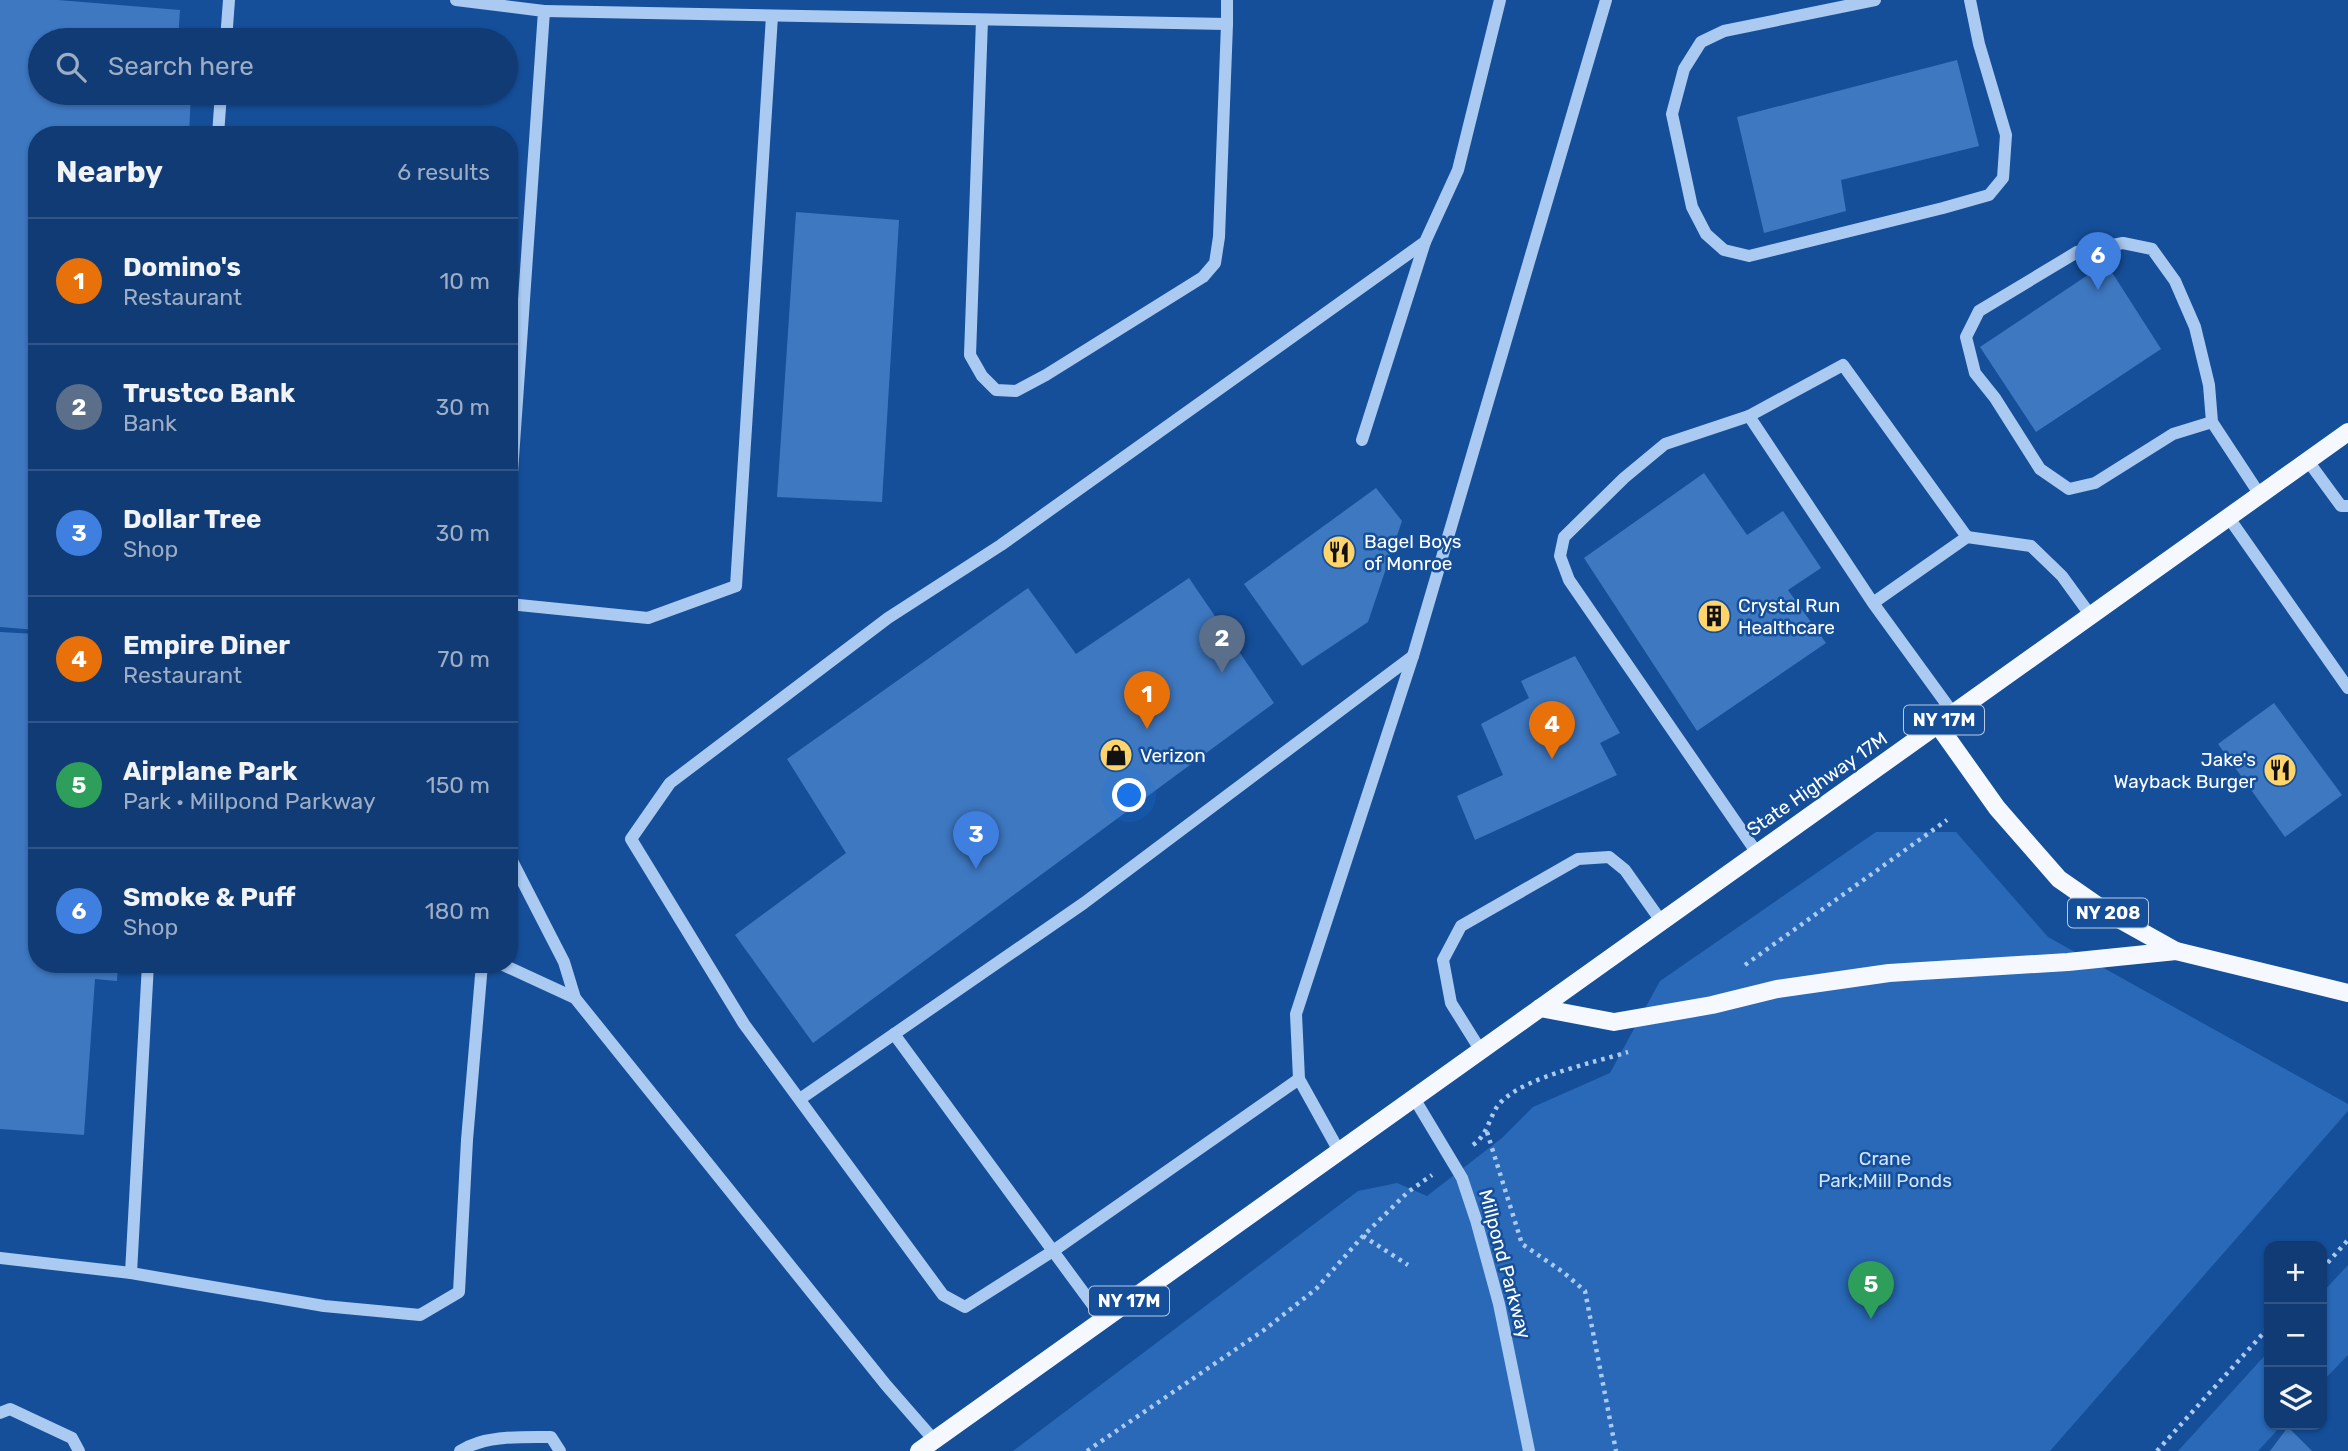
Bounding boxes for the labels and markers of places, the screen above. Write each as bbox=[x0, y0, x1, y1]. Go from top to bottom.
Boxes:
pin: 6 bbox=[2075, 232, 2121, 290]
place label: Bagel Boys of Monroe bbox=[1364, 530, 1462, 575]
restaurant icon: Bagel Boys of Monroe bbox=[1320, 533, 1358, 571]
place label: Crystal Run Healthcare bbox=[1738, 594, 1840, 639]
building icon: Crystal Run Healthcare bbox=[1695, 597, 1733, 635]
pin: 2 bbox=[1199, 615, 1245, 673]
pin: 1 bbox=[1124, 671, 1170, 729]
pin: 4 bbox=[1529, 701, 1575, 759]
shop icon: Verizon bbox=[1097, 736, 1135, 774]
place label: Verizon bbox=[1140, 744, 1206, 767]
place label: Jake's Wayback Burger bbox=[2114, 748, 2257, 793]
restaurant icon: Jake's Wayback Burger bbox=[2261, 751, 2299, 789]
pin: 3 bbox=[953, 811, 999, 869]
pin: 5 bbox=[1848, 1261, 1894, 1319]

